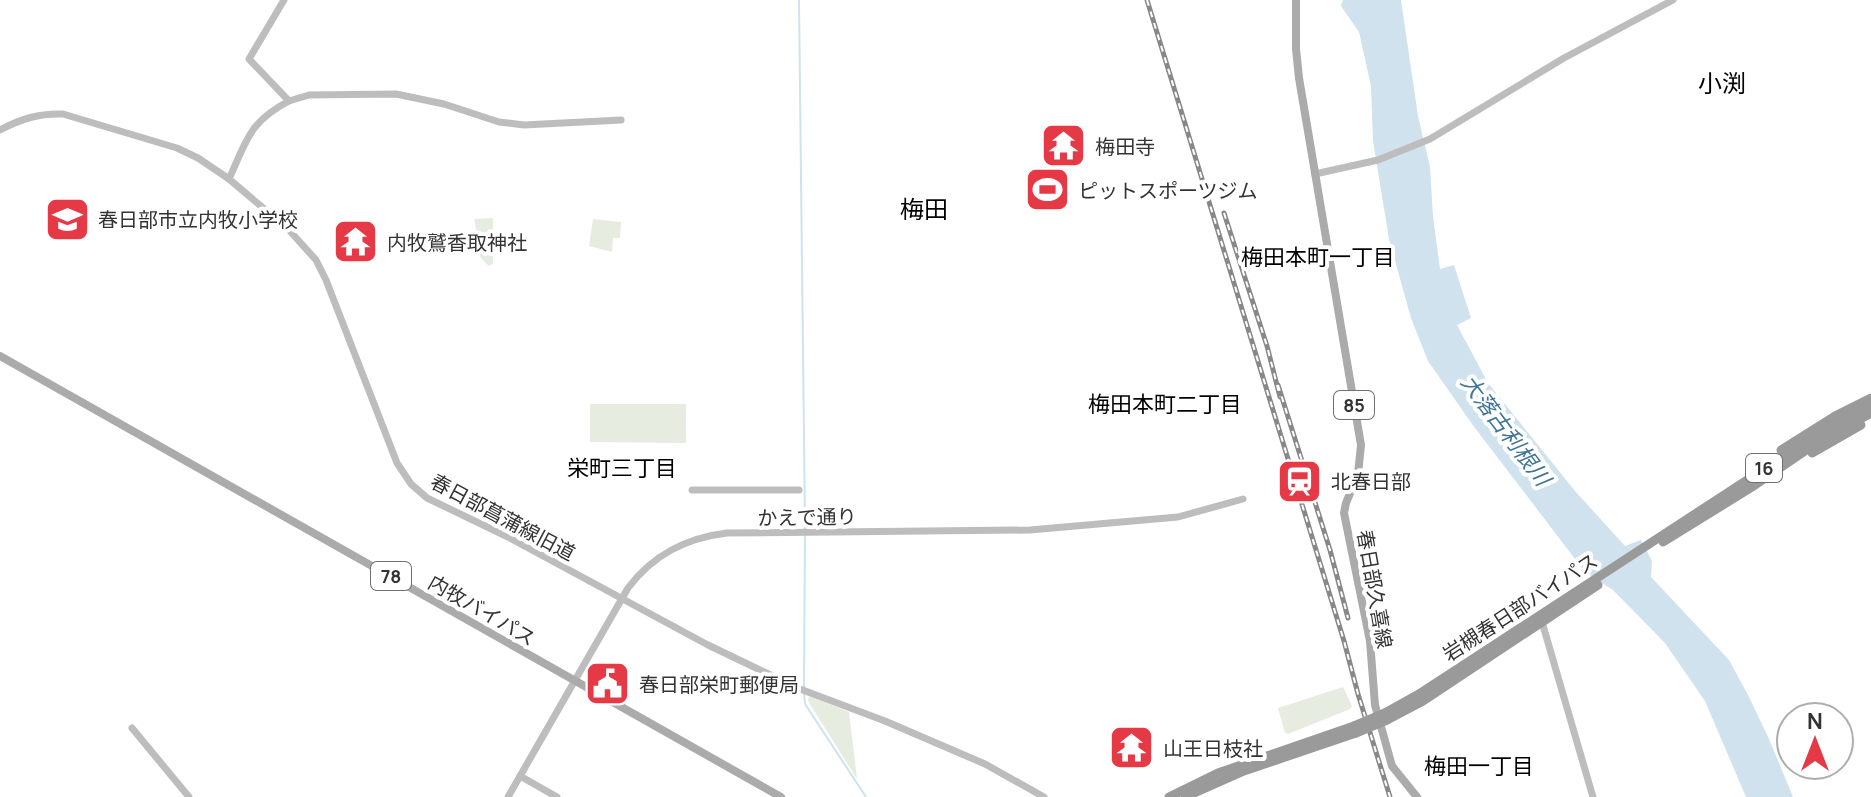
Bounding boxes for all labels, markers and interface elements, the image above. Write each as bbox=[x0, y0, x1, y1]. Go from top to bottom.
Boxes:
district label: 小渕 bbox=[1698, 66, 1746, 99]
temple icon: 梅田寺 bbox=[1040, 122, 1088, 170]
place label: 梅田寺 bbox=[1095, 133, 1155, 160]
sports icon: ピットスポーツジム bbox=[1023, 166, 1071, 214]
place label: ピットスポーツジム bbox=[1078, 177, 1258, 204]
district label: 梅田 bbox=[900, 192, 948, 225]
school or university icon: 春日部市立内牧小学校 bbox=[43, 195, 91, 243]
place label: 春日部市立内牧小学校 bbox=[98, 206, 298, 233]
temple icon: 内牧鷲香取神社 bbox=[332, 218, 380, 266]
place label: 内牧鷲香取神社 bbox=[387, 229, 527, 256]
district label: 梅田本町一丁目 bbox=[1241, 242, 1395, 272]
water label: 大落古利根川 bbox=[1454, 368, 1559, 493]
district label: 梅田本町二丁目 bbox=[1088, 389, 1242, 419]
road number: 85 bbox=[1334, 391, 1374, 419]
district label: 栄町三丁目 bbox=[567, 453, 677, 483]
road number: 16 bbox=[1746, 454, 1782, 482]
station icon: 北春日部 bbox=[1276, 457, 1324, 505]
street label: 春日部菖蒲線旧道 bbox=[426, 468, 580, 566]
place label: 北春日部 bbox=[1331, 468, 1411, 495]
street label: かえで通り bbox=[757, 503, 857, 531]
street label: 春日部久喜線 bbox=[1351, 528, 1399, 650]
street label: 岩槻春日部バイパス bbox=[1437, 547, 1603, 667]
road number: 78 bbox=[371, 562, 411, 590]
street label: 内牧バイパス bbox=[423, 568, 541, 652]
public building icon: 春日部栄町郵便局 bbox=[584, 660, 632, 708]
place label: 春日部栄町郵便局 bbox=[639, 671, 799, 698]
north arrow bbox=[1775, 701, 1855, 781]
text: N bbox=[1807, 706, 1823, 736]
temple icon: 山王日枝社 bbox=[1108, 724, 1156, 772]
place label: 山王日枝社 bbox=[1163, 735, 1263, 762]
district label: 梅田一丁目 bbox=[1424, 751, 1534, 781]

